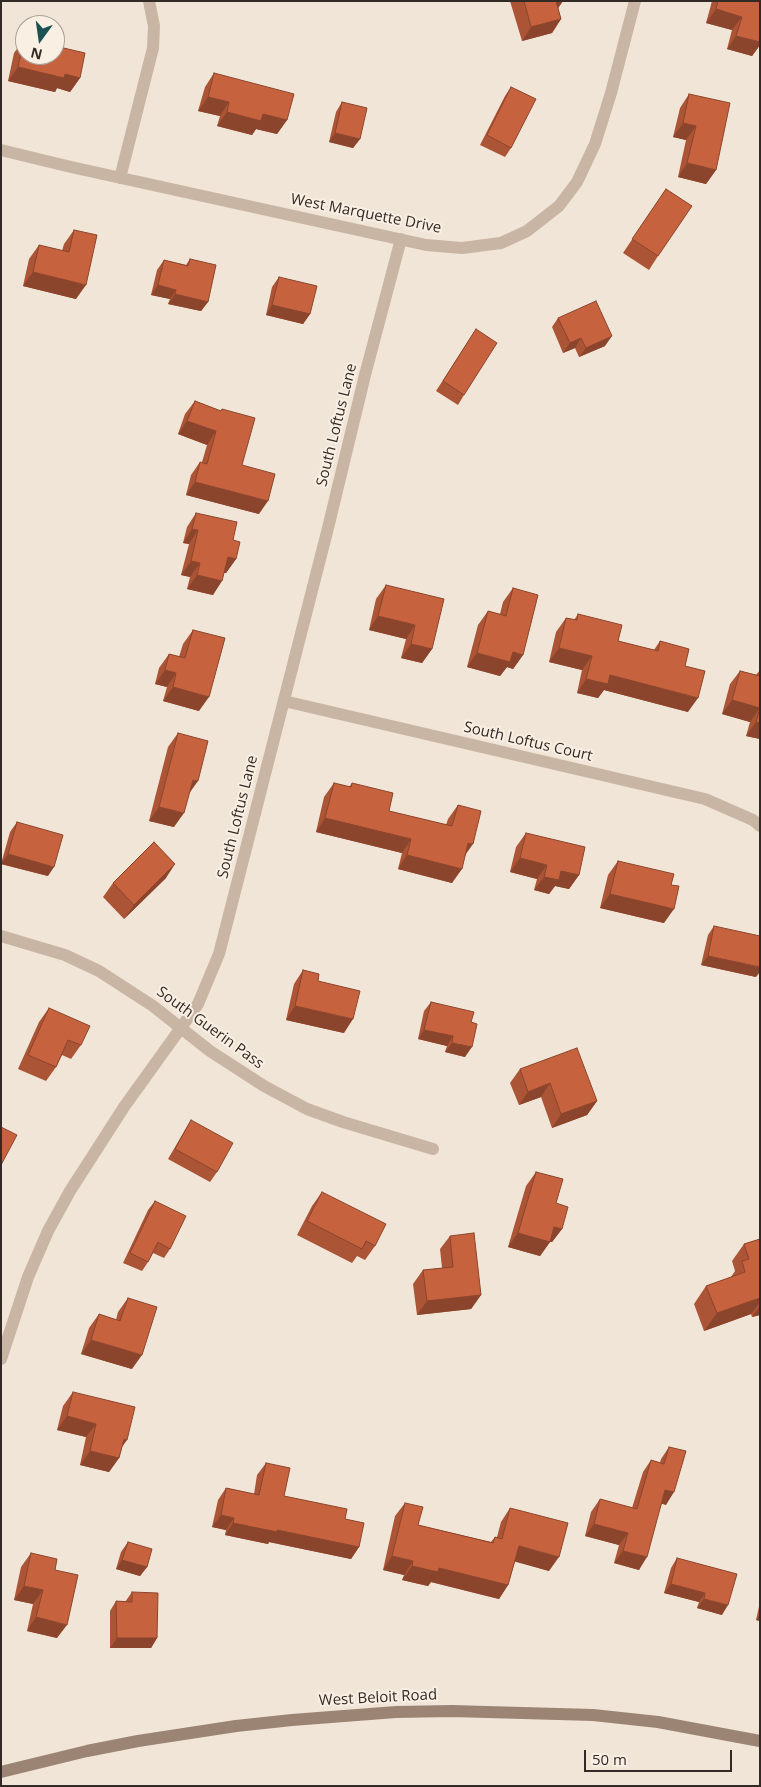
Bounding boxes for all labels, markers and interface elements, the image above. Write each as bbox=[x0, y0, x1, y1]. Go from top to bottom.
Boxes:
north arrow bbox=[15, 15, 65, 65]
text: N bbox=[29, 43, 44, 65]
street label: West Marquette Drive bbox=[289, 191, 443, 237]
street label: South Loftus Lane bbox=[313, 362, 361, 488]
street label: South Loftus Court bbox=[462, 718, 594, 766]
street label: South Loftus Lane bbox=[214, 754, 262, 880]
street label: South Guerin Pass bbox=[153, 983, 267, 1073]
street label: West Beloit Road bbox=[318, 1686, 438, 1710]
scale bar bbox=[586, 1740, 734, 1772]
text: 50 m bbox=[592, 1749, 627, 1769]

